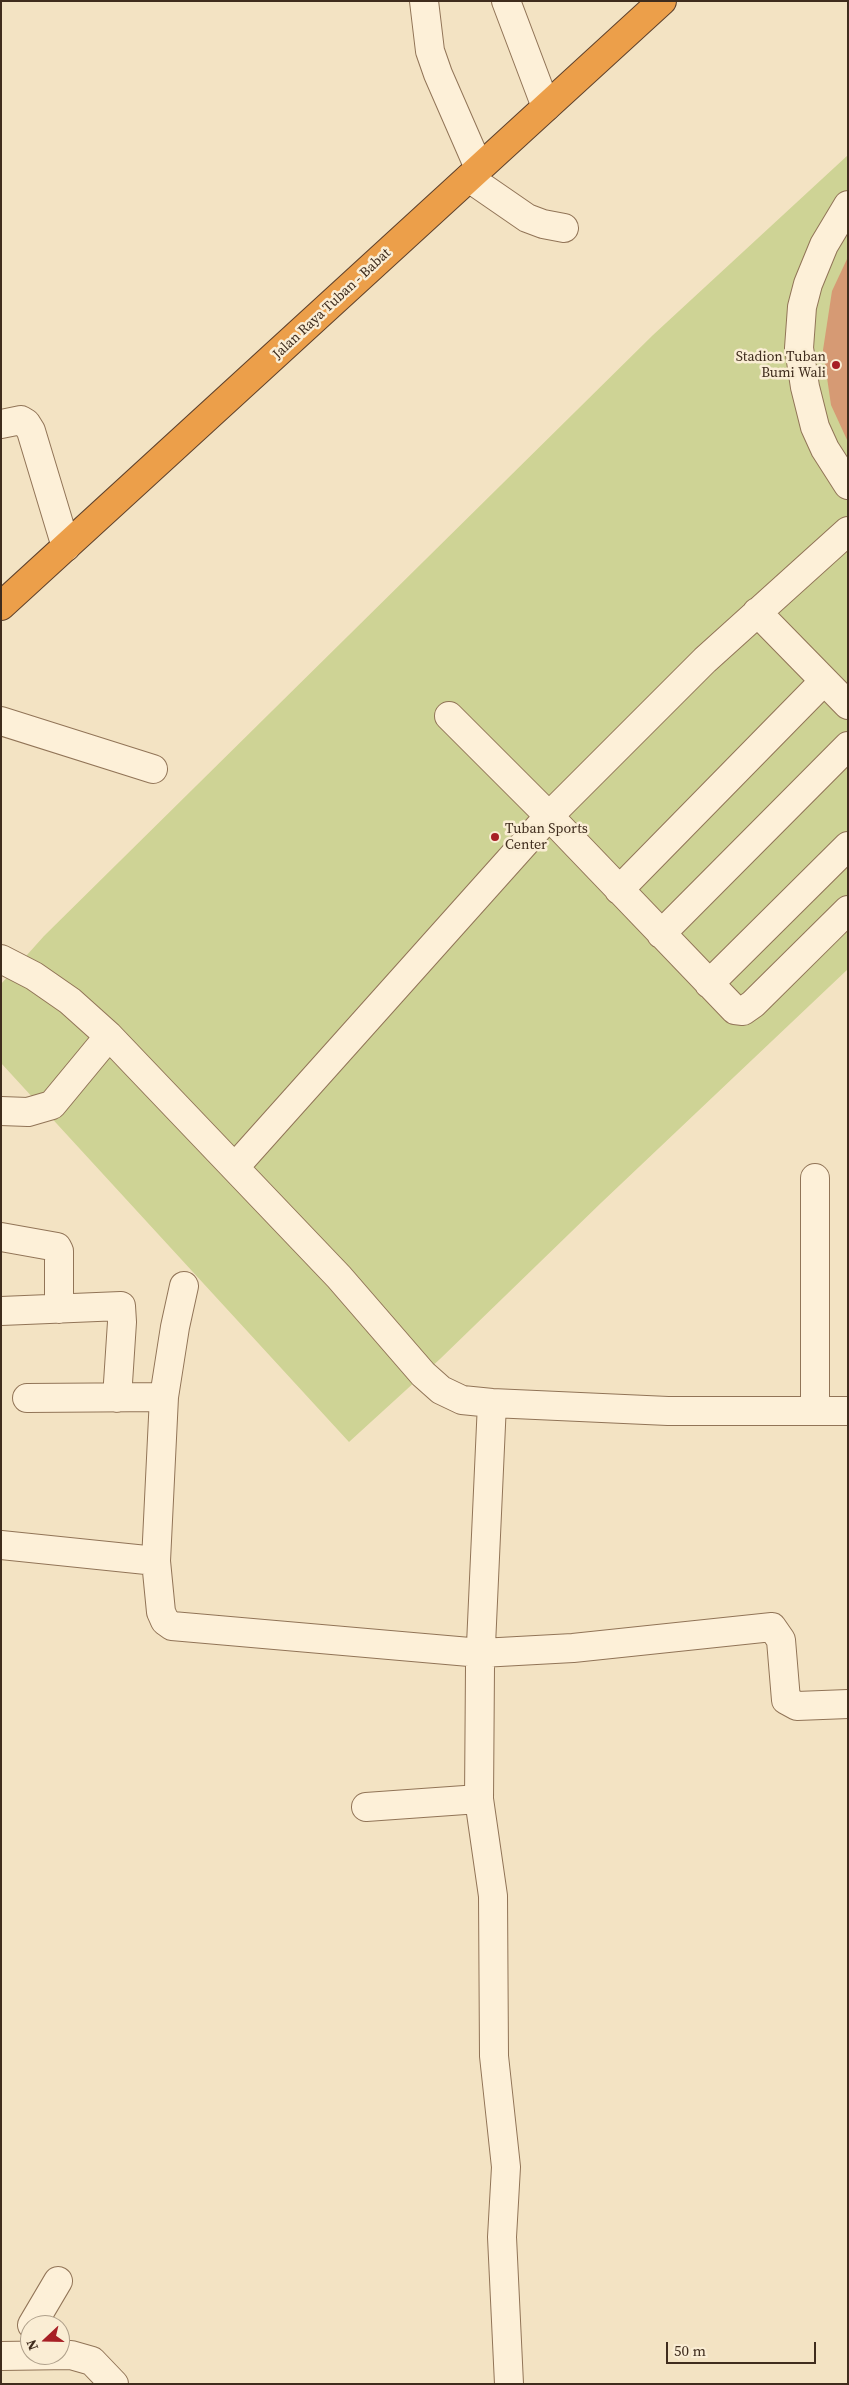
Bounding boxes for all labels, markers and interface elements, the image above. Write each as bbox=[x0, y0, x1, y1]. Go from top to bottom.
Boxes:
street label: Jalan Raya Tuban - Babat bbox=[270, 245, 394, 363]
place label: Stadion Tuban Bumi Wali bbox=[736, 349, 826, 382]
marker: Stadion Tuban Bumi Wali bbox=[830, 359, 842, 371]
place label: Tuban Sports Center bbox=[505, 821, 588, 854]
marker: Tuban Sports Center bbox=[489, 831, 501, 843]
north arrow bbox=[20, 2315, 70, 2365]
scale bar bbox=[669, 2332, 819, 2364]
text: N bbox=[21, 2337, 43, 2353]
text: 50 m bbox=[674, 2340, 706, 2361]

